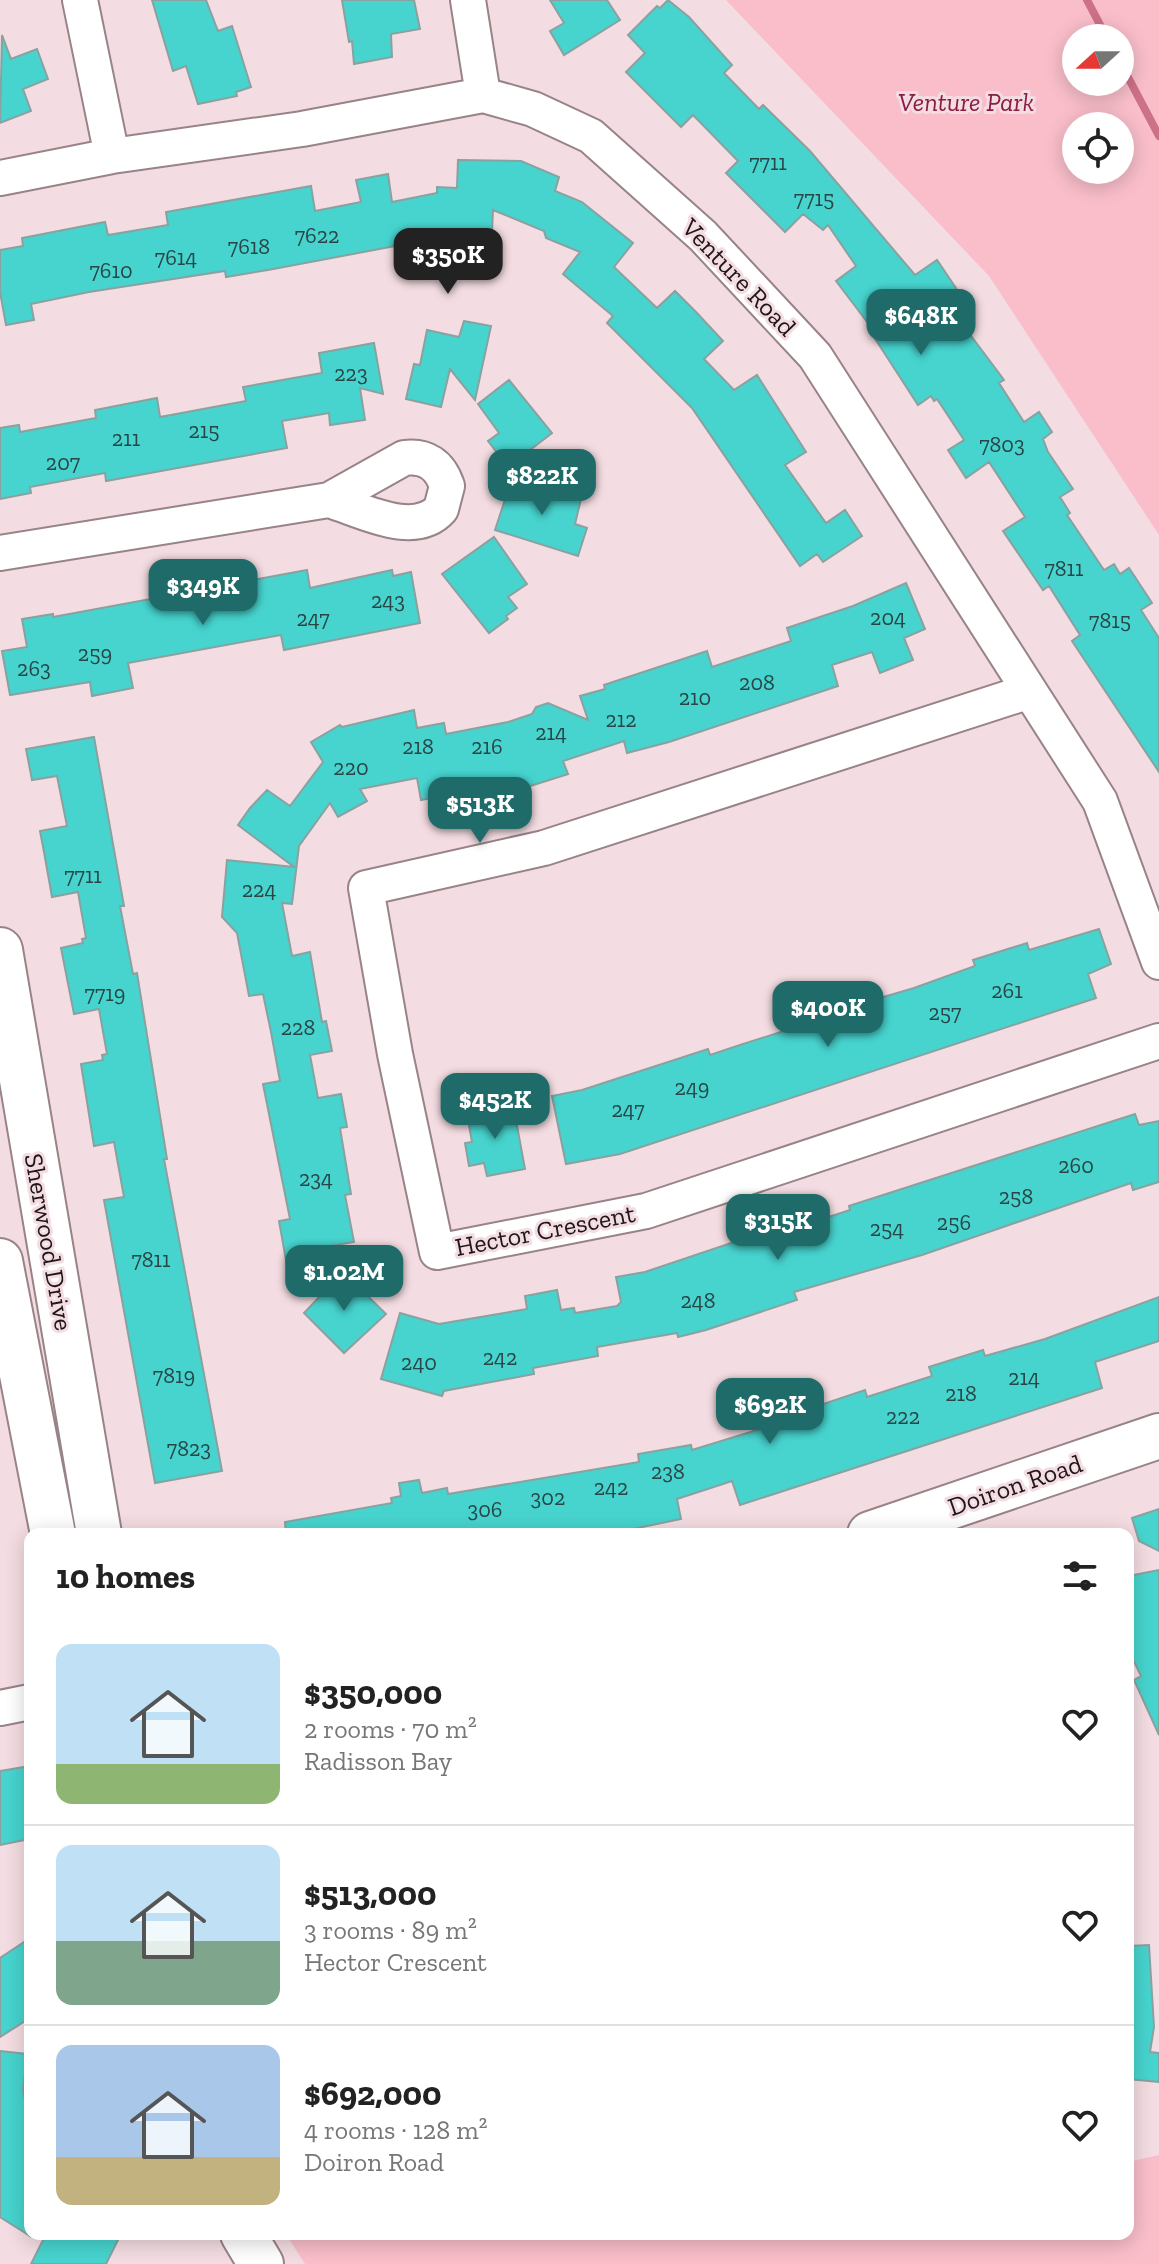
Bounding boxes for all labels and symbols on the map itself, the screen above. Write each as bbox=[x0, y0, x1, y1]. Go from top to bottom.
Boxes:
north arrow bbox=[1062, 24, 1134, 96]
park label: Venture Park bbox=[898, 86, 1034, 118]
house number: 7711 bbox=[749, 149, 787, 176]
house number: 7715 bbox=[794, 185, 834, 212]
street label: Venture Road bbox=[674, 211, 803, 343]
house number: 7622 bbox=[295, 222, 339, 249]
pin: $350K bbox=[392, 228, 504, 296]
house number: 7618 bbox=[228, 233, 270, 260]
house number: 7614 bbox=[155, 244, 197, 271]
house number: 7610 bbox=[89, 257, 133, 284]
pin: $648K bbox=[865, 289, 977, 357]
house number: 223 bbox=[334, 360, 368, 387]
house number: 215 bbox=[188, 417, 220, 444]
house number: 211 bbox=[112, 425, 141, 452]
house number: 7803 bbox=[979, 431, 1025, 458]
house number: 207 bbox=[46, 449, 81, 476]
pin: $822K bbox=[486, 449, 598, 517]
house number: 7811 bbox=[1044, 555, 1084, 582]
pin: $349K bbox=[147, 559, 259, 627]
house number: 243 bbox=[371, 587, 405, 614]
house number: 204 bbox=[870, 604, 906, 631]
house number: 247 bbox=[296, 605, 330, 632]
house number: 7815 bbox=[1089, 607, 1131, 634]
house number: 259 bbox=[78, 640, 112, 667]
house number: 263 bbox=[17, 655, 51, 682]
house number: 208 bbox=[739, 669, 775, 696]
house number: 210 bbox=[679, 684, 711, 711]
house number: 212 bbox=[605, 706, 637, 733]
house number: 214 bbox=[535, 719, 567, 746]
house number: 218 bbox=[402, 733, 434, 760]
house number: 216 bbox=[471, 733, 503, 760]
house number: 220 bbox=[333, 754, 369, 781]
pin: $513K bbox=[424, 777, 536, 845]
house number: 7711 bbox=[64, 862, 102, 889]
house number: 224 bbox=[242, 876, 276, 903]
house number: 261 bbox=[991, 977, 1023, 1004]
house number: 7719 bbox=[85, 980, 125, 1007]
pin: $400K bbox=[772, 981, 884, 1049]
house number: 257 bbox=[929, 999, 962, 1026]
house number: 228 bbox=[281, 1014, 315, 1041]
pin: $452K bbox=[439, 1073, 551, 1141]
house number: 249 bbox=[675, 1074, 709, 1101]
house number: 247 bbox=[611, 1096, 645, 1123]
street label: Sherwood Drive bbox=[18, 1151, 80, 1333]
house number: 260 bbox=[1058, 1152, 1094, 1179]
house number: 234 bbox=[299, 1165, 333, 1192]
house number: 258 bbox=[999, 1183, 1033, 1210]
pin: $315K bbox=[722, 1194, 834, 1262]
street label: Hector Crescent bbox=[452, 1197, 638, 1263]
house number: 256 bbox=[937, 1209, 971, 1236]
house number: 254 bbox=[870, 1215, 904, 1242]
pin: $1.02M bbox=[279, 1245, 409, 1313]
house number: 7811 bbox=[131, 1246, 171, 1273]
house number: 248 bbox=[680, 1287, 716, 1314]
house number: 242 bbox=[483, 1344, 517, 1371]
house number: 240 bbox=[401, 1349, 437, 1376]
house number: 7819 bbox=[153, 1362, 195, 1389]
house number: 214 bbox=[1008, 1364, 1040, 1391]
pin: $692K bbox=[714, 1378, 826, 1446]
house number: 218 bbox=[945, 1380, 977, 1407]
house number: 222 bbox=[886, 1403, 920, 1430]
house number: 7823 bbox=[167, 1435, 211, 1462]
street label: Doiron Road bbox=[944, 1447, 1086, 1523]
house number: 238 bbox=[651, 1458, 685, 1485]
house number: 242 bbox=[594, 1474, 628, 1501]
house number: 302 bbox=[531, 1484, 565, 1511]
house number: 306 bbox=[467, 1496, 503, 1523]

